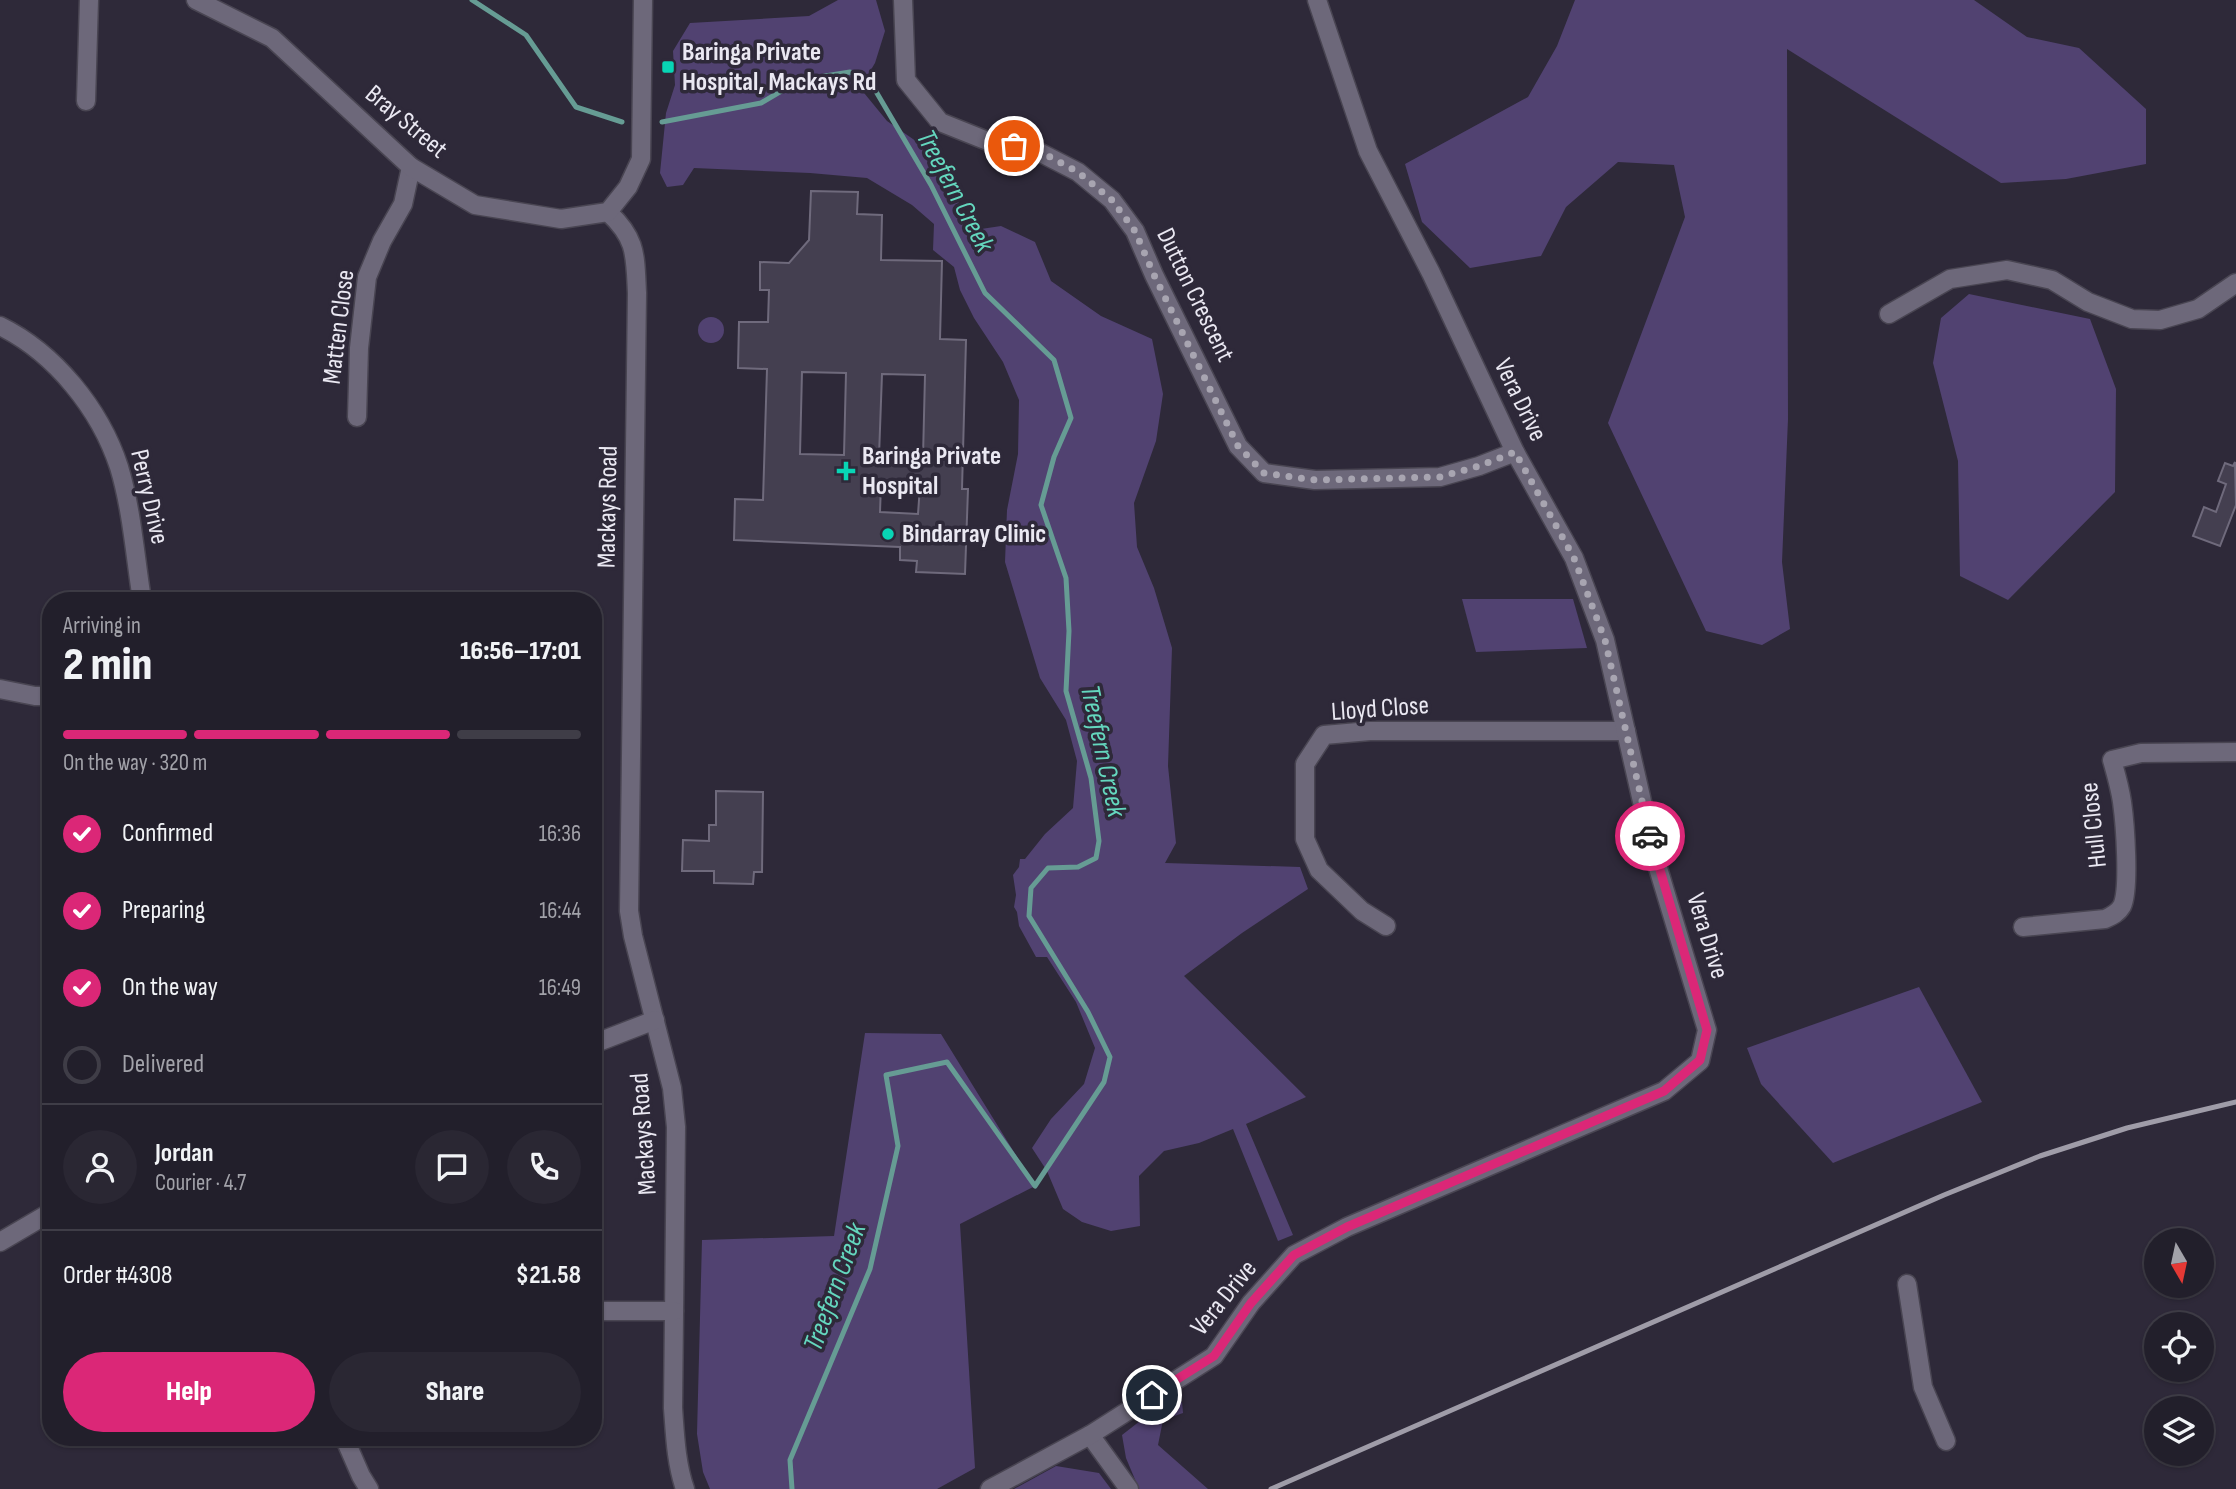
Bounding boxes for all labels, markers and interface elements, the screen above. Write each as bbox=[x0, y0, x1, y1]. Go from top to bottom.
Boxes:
place label: Baringa Private Hospital, Mackays Rd bbox=[682, 37, 876, 98]
marker: Baringa Private Hospital, Mackays Rd bbox=[660, 59, 676, 75]
street label: Bray Street bbox=[359, 79, 453, 165]
pin bbox=[984, 116, 1044, 176]
water label: Treefern Creek bbox=[909, 124, 1002, 259]
icon: bag bbox=[995, 127, 1033, 165]
street label: Dutton Crescent bbox=[1149, 223, 1241, 367]
street label: Matten Close bbox=[317, 268, 361, 386]
street label: Vera Drive bbox=[1487, 354, 1553, 446]
place label: Baringa Private Hospital bbox=[862, 441, 1001, 502]
street label: Mackays Road bbox=[591, 446, 625, 568]
street label: Perry Drive bbox=[123, 447, 175, 547]
marker: Baringa Private Hospital bbox=[836, 461, 856, 481]
place label: Bindarray Clinic bbox=[902, 519, 1046, 550]
marker: Bindarray Clinic bbox=[880, 526, 896, 542]
text: Arriving in bbox=[63, 612, 141, 640]
text: 16:56–17:01 bbox=[460, 636, 581, 667]
text: 2 min bbox=[63, 638, 152, 693]
water label: Treefern Creek bbox=[1073, 682, 1133, 821]
street label: Lloyd Close bbox=[1330, 690, 1430, 728]
text: On the way · 320 m bbox=[63, 749, 207, 777]
street label: Hull Close bbox=[2074, 781, 2114, 869]
courier bbox=[1615, 801, 1685, 871]
icon: check bbox=[63, 815, 101, 853]
icon: car bbox=[1631, 817, 1669, 855]
text: Confirmed bbox=[122, 818, 213, 849]
text: 16:36 bbox=[539, 820, 581, 848]
street label: Vera Drive bbox=[1679, 889, 1735, 983]
icon: check bbox=[63, 892, 101, 930]
text: Preparing bbox=[122, 895, 205, 926]
text: 16:44 bbox=[539, 897, 581, 925]
icon: check bbox=[63, 969, 101, 1007]
text: On the way bbox=[122, 972, 218, 1003]
text: 16:49 bbox=[539, 974, 581, 1002]
text: Delivered bbox=[122, 1049, 204, 1080]
street label: Mackays Road bbox=[624, 1072, 664, 1196]
button: person bbox=[63, 1130, 137, 1204]
button: chat bbox=[415, 1130, 489, 1204]
button: phone bbox=[507, 1130, 581, 1204]
text: Jordan bbox=[155, 1138, 213, 1169]
text: Courier · 4.7 bbox=[155, 1169, 246, 1197]
water label: Treefern Creek bbox=[797, 1217, 874, 1355]
north arrow bbox=[2144, 1228, 2214, 1298]
map controls bbox=[2144, 1228, 2214, 1466]
street label: Vera Drive bbox=[1184, 1254, 1264, 1342]
text: Order #4308 bbox=[63, 1260, 172, 1291]
text: $21.58 bbox=[516, 1260, 581, 1291]
button: locate bbox=[2144, 1312, 2214, 1382]
button: Help bbox=[63, 1352, 315, 1432]
button: Share bbox=[329, 1352, 581, 1432]
pin bbox=[1122, 1365, 1182, 1425]
icon: home bbox=[1133, 1376, 1171, 1414]
button: layers bbox=[2144, 1396, 2214, 1466]

